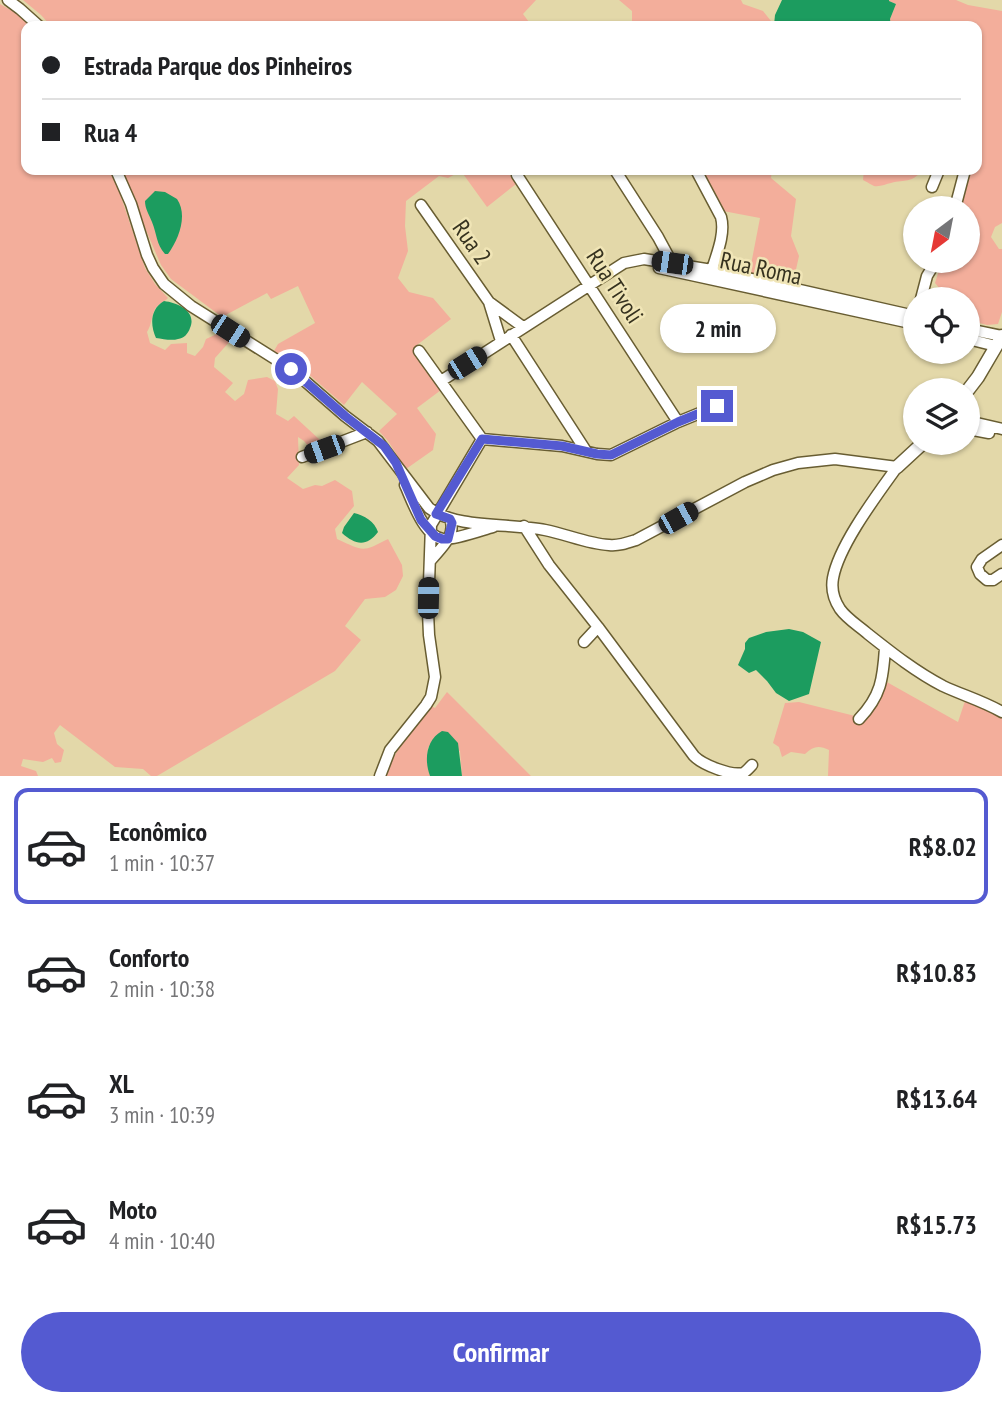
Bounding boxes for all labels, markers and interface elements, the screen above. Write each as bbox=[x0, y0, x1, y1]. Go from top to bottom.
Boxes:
text: Estrada Parque dos Pinheiros bbox=[84, 49, 352, 82]
text: Rua 4 bbox=[84, 116, 137, 149]
north arrow bbox=[903, 196, 980, 273]
map controls bbox=[903, 196, 980, 455]
street label: Rua 2 bbox=[446, 214, 498, 270]
street label: Rua Tivoli bbox=[580, 243, 650, 329]
street label: Rua Roma bbox=[717, 244, 805, 292]
car bbox=[650, 250, 695, 276]
button: locate bbox=[903, 287, 980, 364]
callout: 2 min bbox=[659, 304, 775, 354]
car bbox=[207, 311, 254, 351]
text: 2 min bbox=[695, 314, 741, 343]
car bbox=[444, 343, 491, 383]
route start bbox=[275, 353, 307, 385]
button: layers bbox=[903, 378, 980, 455]
route end bbox=[701, 390, 733, 422]
car bbox=[301, 432, 348, 466]
car bbox=[655, 499, 702, 537]
car bbox=[418, 577, 439, 619]
icon: car bbox=[25, 815, 88, 878]
text: Econômico bbox=[109, 815, 207, 848]
text: R$8.02 bbox=[909, 830, 977, 863]
text: 1 min · 10:37 bbox=[109, 848, 215, 877]
icon: car bbox=[25, 941, 88, 1004]
text: Conforto bbox=[109, 941, 189, 974]
text: R$10.83 bbox=[896, 956, 977, 989]
text: 2 min · 10:38 bbox=[109, 974, 215, 1003]
icon: car bbox=[25, 1067, 88, 1130]
text: XL bbox=[109, 1067, 134, 1100]
text: R$13.64 bbox=[896, 1082, 977, 1115]
text: 3 min · 10:39 bbox=[109, 1100, 215, 1129]
icon: car bbox=[25, 1193, 88, 1256]
text: Moto bbox=[109, 1193, 157, 1226]
text: R$15.73 bbox=[896, 1208, 977, 1241]
text: 4 min · 10:40 bbox=[109, 1226, 215, 1255]
button: Confirmar bbox=[21, 1312, 981, 1392]

